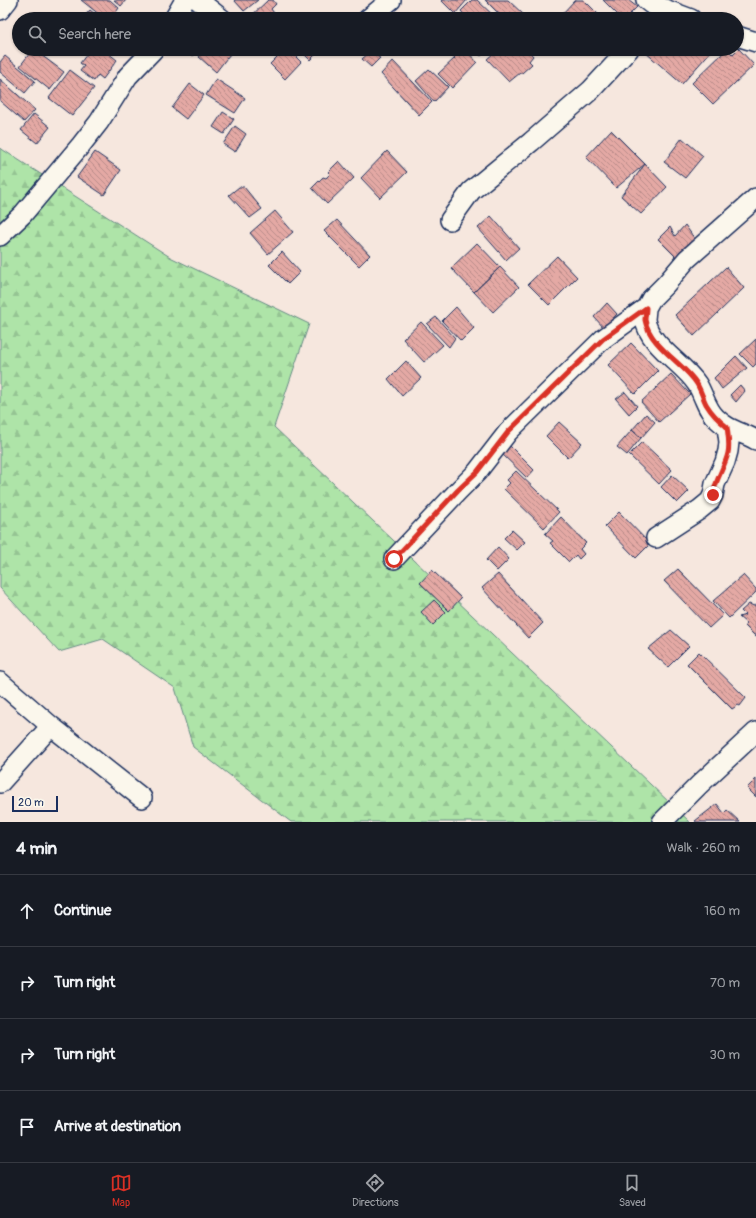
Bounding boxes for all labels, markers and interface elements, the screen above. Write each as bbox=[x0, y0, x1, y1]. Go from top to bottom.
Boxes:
search box bbox=[12, 12, 744, 56]
icon: search bbox=[26, 23, 48, 45]
text: Search here bbox=[58, 25, 131, 44]
route end bbox=[704, 486, 722, 504]
route start bbox=[385, 550, 403, 568]
scale bar bbox=[12, 794, 58, 813]
text: 20 m bbox=[18, 796, 44, 809]
text: 4 min bbox=[16, 838, 57, 859]
text: Walk · 260 m bbox=[666, 840, 740, 856]
icon: ahead bbox=[16, 900, 38, 922]
text: Continue bbox=[54, 901, 112, 920]
text: 160 m bbox=[704, 903, 740, 919]
icon: right bbox=[16, 972, 38, 994]
text: Turn right bbox=[54, 973, 115, 992]
text: 70 m bbox=[710, 975, 740, 991]
icon: right bbox=[16, 1044, 38, 1066]
text: Turn right bbox=[54, 1045, 115, 1064]
text: 30 m bbox=[710, 1047, 740, 1063]
icon: arrive bbox=[16, 1116, 38, 1138]
text: Arrive at destination bbox=[54, 1117, 181, 1136]
tab: Map bbox=[110, 1172, 132, 1209]
tab: Directions bbox=[352, 1172, 399, 1209]
tab: Saved bbox=[619, 1172, 646, 1209]

